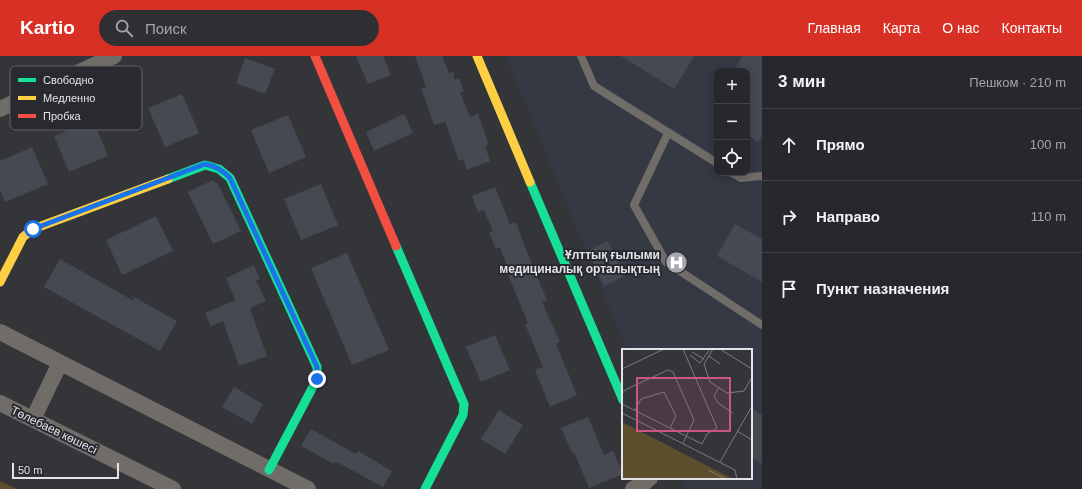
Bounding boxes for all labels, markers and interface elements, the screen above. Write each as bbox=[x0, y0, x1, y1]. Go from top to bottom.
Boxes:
search box bbox=[99, 10, 379, 46]
text: Kartio bbox=[20, 17, 75, 38]
icon: search bbox=[113, 17, 135, 39]
text: Поиск bbox=[145, 20, 186, 37]
text: Главная bbox=[807, 20, 861, 36]
text: Карта bbox=[883, 20, 920, 36]
text: О нас bbox=[942, 20, 980, 36]
text: Контакты bbox=[1002, 20, 1062, 36]
legend bbox=[10, 66, 142, 130]
map controls bbox=[714, 68, 750, 176]
button: + bbox=[714, 68, 750, 104]
text: 3 мин bbox=[778, 72, 825, 91]
text: Свободно bbox=[43, 74, 94, 86]
text: Пешком · 210 m bbox=[969, 75, 1066, 90]
text: Медленно bbox=[43, 92, 95, 104]
button: − bbox=[714, 104, 750, 140]
text: Пробка bbox=[43, 110, 81, 122]
icon: ahead bbox=[778, 134, 800, 156]
text: Прямо bbox=[816, 136, 865, 153]
text: 100 m bbox=[1030, 137, 1066, 152]
button: locate bbox=[714, 140, 750, 176]
icon: right bbox=[778, 206, 800, 228]
text: Направо bbox=[816, 208, 880, 225]
text: 110 m bbox=[1031, 209, 1066, 224]
route start bbox=[24, 220, 42, 238]
place label: Ұлттық ғылыми медициналық орталықтың bbox=[499, 248, 661, 276]
hospital icon: Ұлттық ғылыми медициналық орталықтың bbox=[663, 249, 689, 275]
icon: arrive bbox=[778, 278, 800, 300]
text: Пункт назначения bbox=[816, 280, 949, 297]
inset map bbox=[622, 349, 752, 479]
route end bbox=[308, 370, 326, 388]
street label: Төлебаев көшесі bbox=[9, 403, 99, 457]
scale bar bbox=[12, 461, 119, 480]
text: 50 m bbox=[18, 464, 42, 476]

